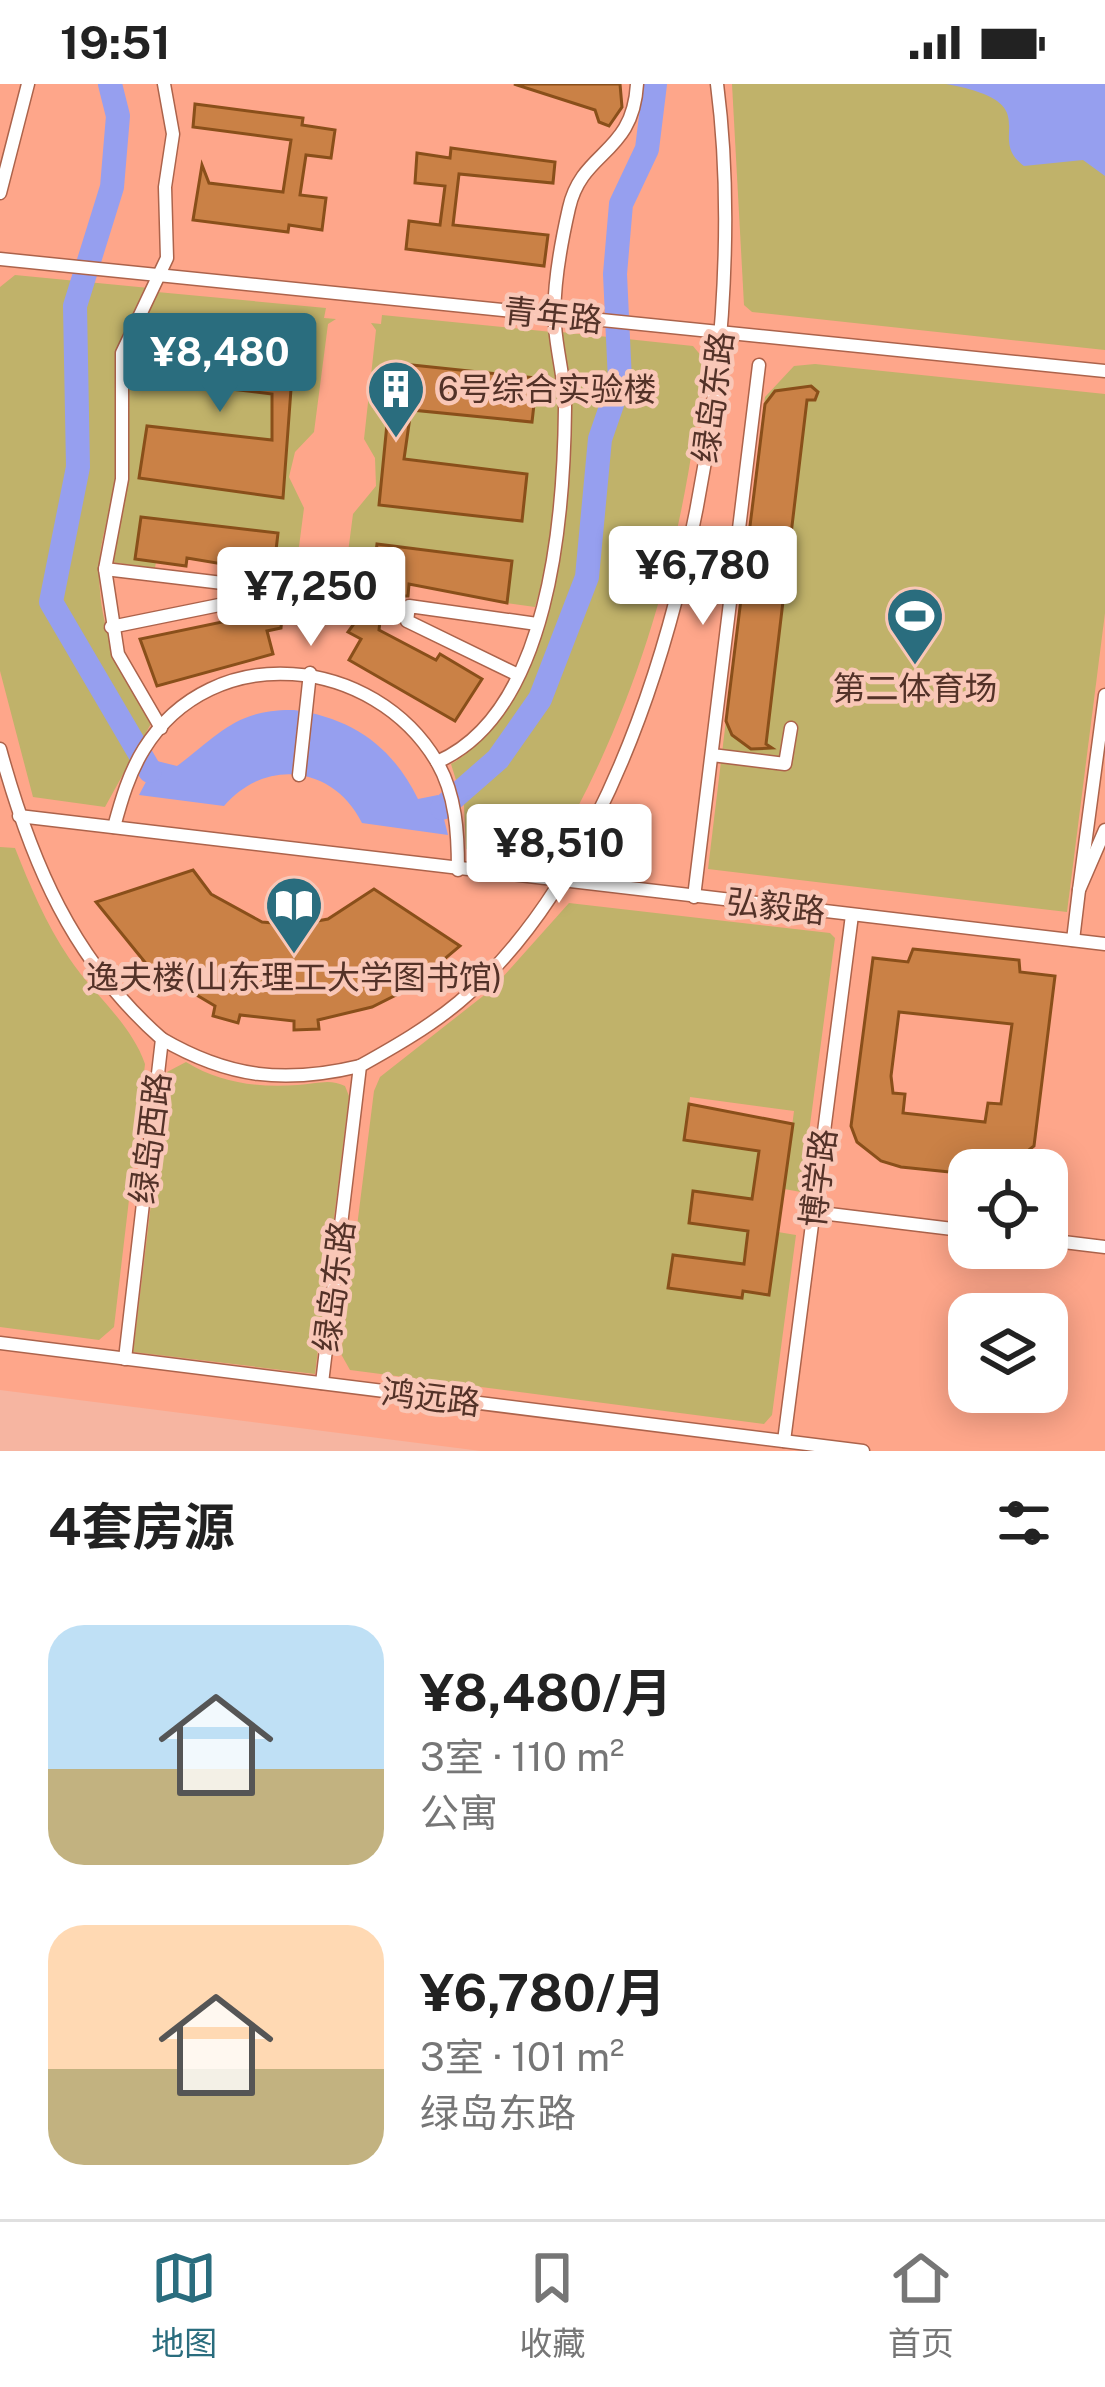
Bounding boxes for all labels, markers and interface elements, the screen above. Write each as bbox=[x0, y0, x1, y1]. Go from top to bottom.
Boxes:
text: 19:51 bbox=[60, 16, 171, 69]
street label: 青年路 bbox=[502, 291, 604, 339]
pin: ¥8,480 bbox=[122, 313, 318, 415]
text: ¥8,480 bbox=[150, 329, 290, 375]
street label: 绿岛东路 bbox=[686, 329, 740, 465]
building icon: 6号综合实验楼 bbox=[365, 358, 427, 440]
place label: 6号综合实验楼 bbox=[438, 370, 657, 408]
pin: ¥6,780 bbox=[605, 526, 801, 628]
text: ¥6,780 bbox=[636, 542, 770, 588]
pin: ¥7,250 bbox=[213, 547, 409, 649]
text: ¥7,250 bbox=[244, 563, 378, 609]
sports icon: 第二体育场 bbox=[884, 585, 946, 667]
place label: 第二体育场 bbox=[833, 669, 998, 707]
pin: ¥8,510 bbox=[461, 804, 657, 906]
text: ¥8,510 bbox=[494, 820, 624, 866]
library icon: 逸夫楼(山东理工大学图书馆) bbox=[263, 874, 325, 956]
street label: 弘毅路 bbox=[725, 882, 827, 930]
place label: 逸夫楼(山东理工大学图书馆) bbox=[86, 958, 502, 996]
street label: 绿岛西路 bbox=[123, 1070, 177, 1206]
street label: 博学路 bbox=[793, 1127, 843, 1229]
map controls bbox=[948, 1149, 1068, 1413]
button: locate bbox=[948, 1149, 1068, 1269]
street label: 绿岛东路 bbox=[307, 1218, 361, 1354]
button: layers bbox=[948, 1293, 1068, 1413]
street label: 鸿远路 bbox=[380, 1372, 482, 1422]
icon: filters bbox=[991, 1490, 1057, 1556]
text: 4套房源 bbox=[48, 1497, 234, 1556]
text: ¥8,480/月 bbox=[420, 1663, 673, 1722]
icon: home bbox=[144, 1673, 288, 1817]
text: 3室 · 110 m² bbox=[420, 1734, 624, 1780]
text: 公寓 bbox=[420, 1790, 498, 1836]
text: ¥6,780/月 bbox=[420, 1963, 666, 2022]
icon: home bbox=[144, 1973, 288, 2117]
text: 3室 · 101 m² bbox=[420, 2034, 624, 2080]
text: 绿岛东路 bbox=[420, 2090, 576, 2136]
tab: 地图 bbox=[151, 2245, 217, 2365]
tab: 收藏 bbox=[519, 2245, 585, 2365]
tab: 首页 bbox=[888, 2245, 954, 2365]

